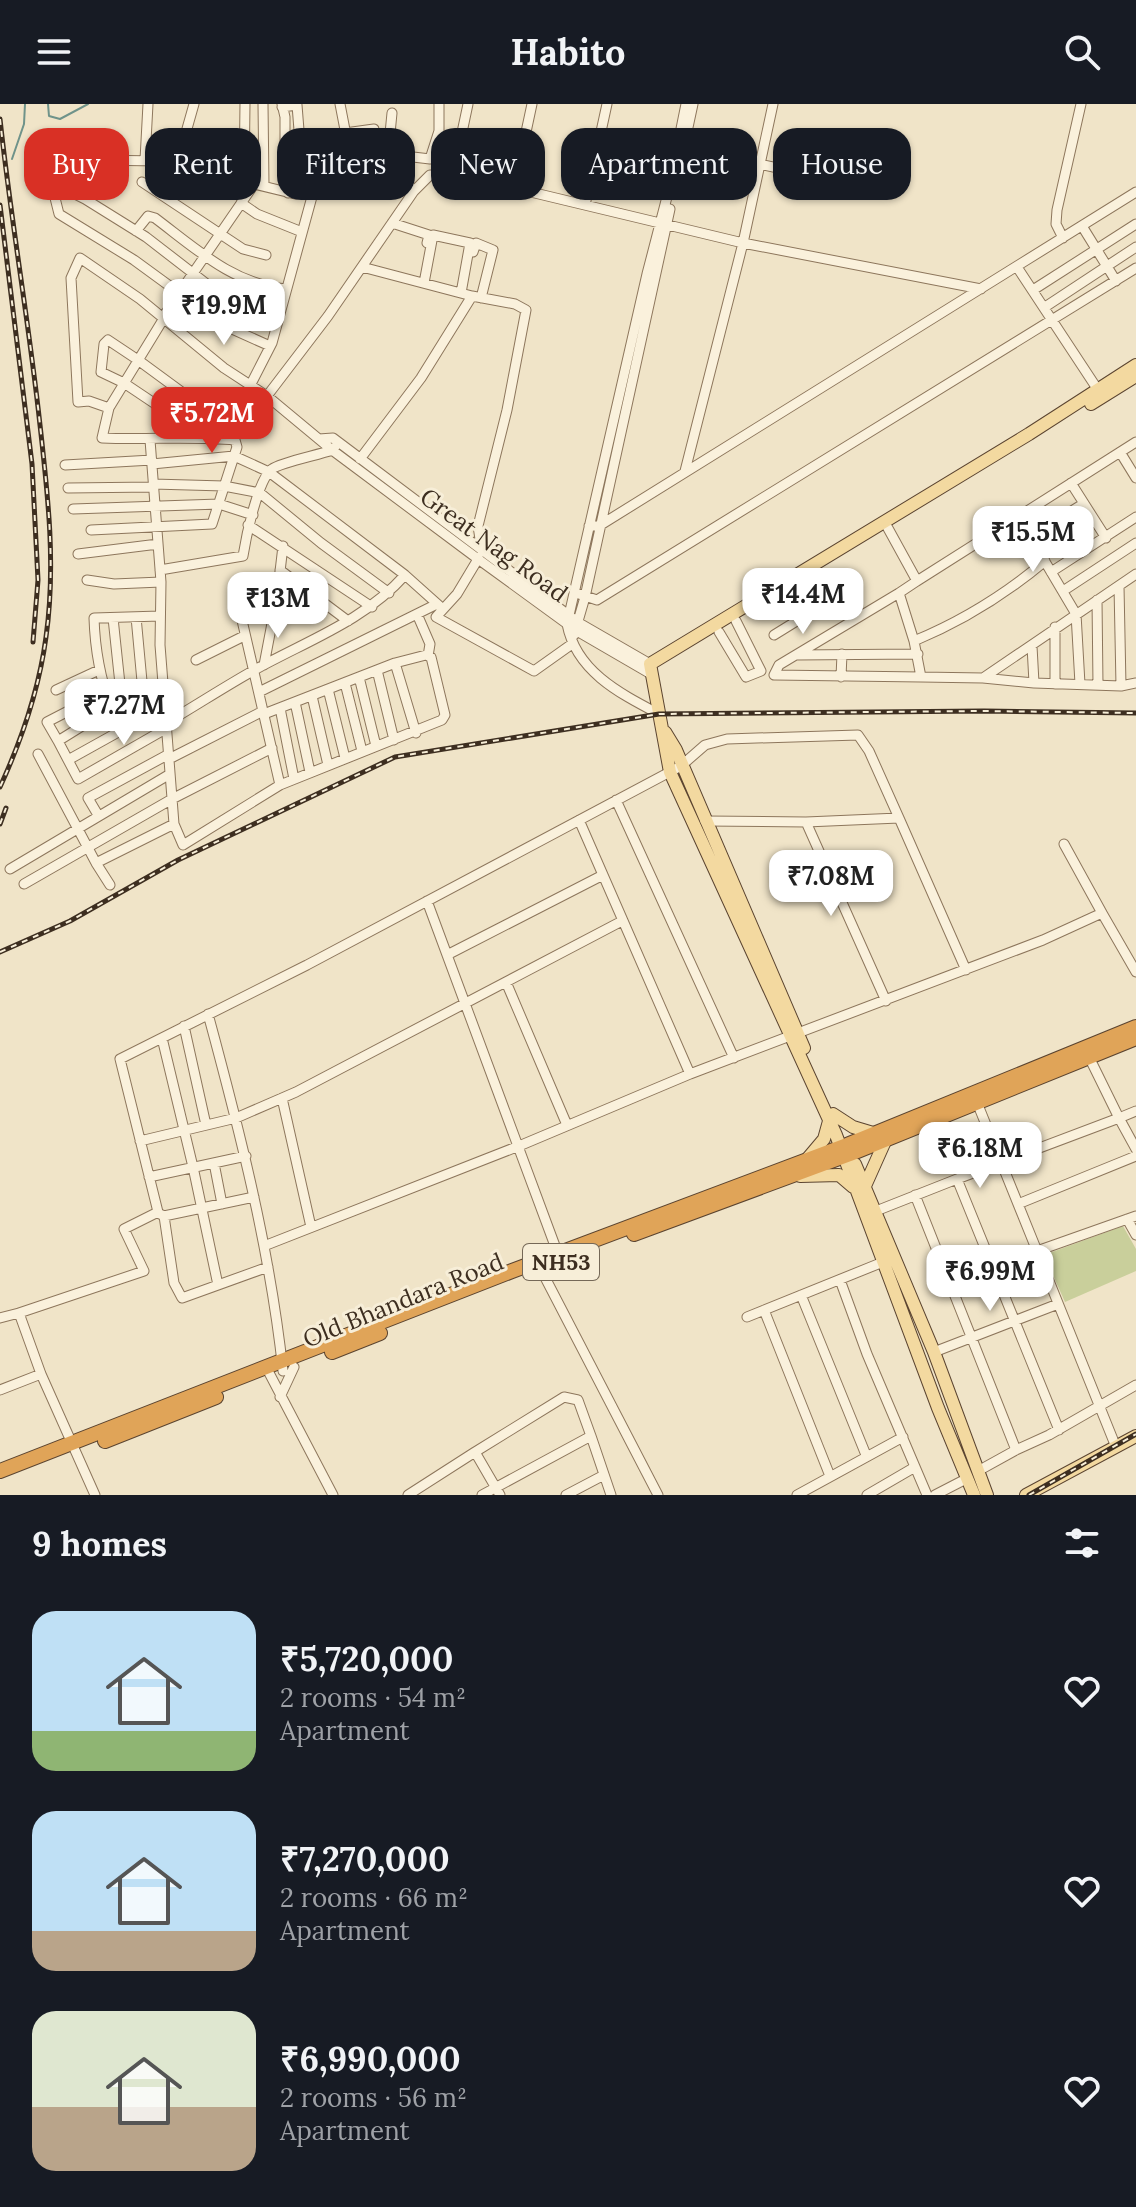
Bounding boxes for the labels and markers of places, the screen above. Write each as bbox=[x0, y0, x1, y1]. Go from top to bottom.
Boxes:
pin: ₹19.9M bbox=[159, 279, 289, 347]
pin: ₹5.72M bbox=[147, 387, 277, 455]
pin: ₹15.5M bbox=[968, 506, 1098, 574]
pin: ₹14.4M bbox=[738, 568, 868, 636]
pin: ₹13M bbox=[231, 572, 325, 640]
pin: ₹7.27M bbox=[59, 679, 189, 747]
pin: ₹7.08M bbox=[766, 850, 896, 918]
pin: ₹6.18M bbox=[915, 1122, 1045, 1190]
pin: ₹6.99M bbox=[925, 1245, 1055, 1313]

